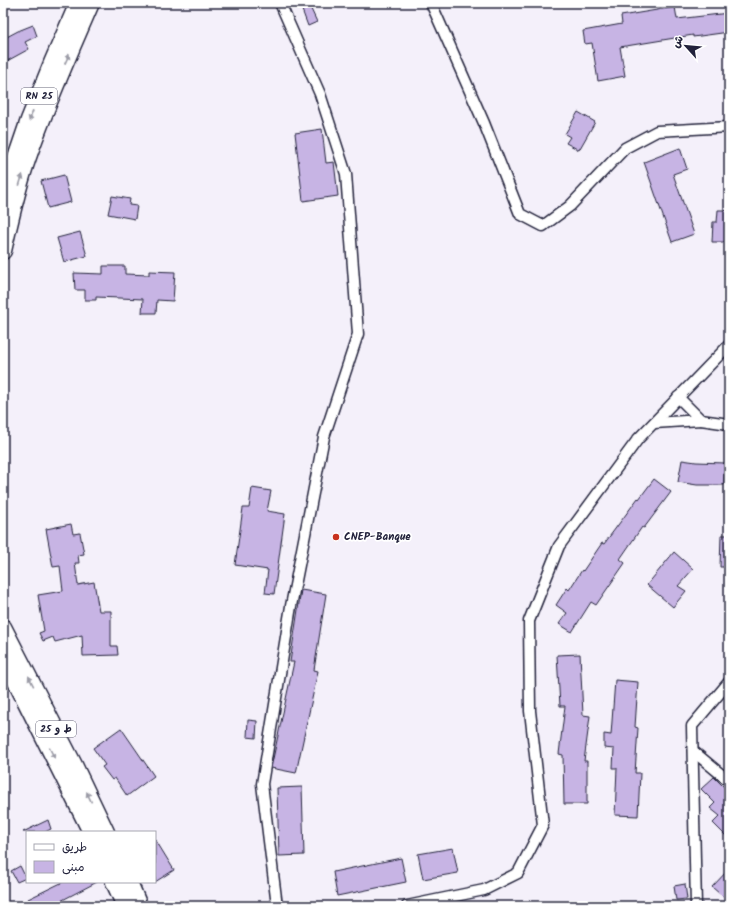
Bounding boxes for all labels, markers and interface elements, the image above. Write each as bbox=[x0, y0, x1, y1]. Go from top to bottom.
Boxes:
north arrow bbox=[666, 26, 706, 66]
text: ش bbox=[667, 32, 689, 51]
one-way arrow bbox=[64, 52, 70, 64]
road number: RN 25 bbox=[21, 88, 57, 104]
one-way arrow bbox=[27, 111, 33, 123]
one-way arrow bbox=[18, 174, 24, 186]
place label: CNEP-Banque bbox=[344, 528, 411, 546]
marker: CNEP-Banque bbox=[331, 532, 341, 542]
one-way arrow bbox=[27, 675, 34, 686]
road number: ط و 25 bbox=[36, 721, 76, 737]
one-way arrow bbox=[49, 747, 55, 759]
one-way arrow bbox=[86, 791, 92, 802]
legend bbox=[26, 831, 156, 883]
text: طريق bbox=[62, 838, 87, 857]
text: مبنى bbox=[62, 858, 85, 877]

